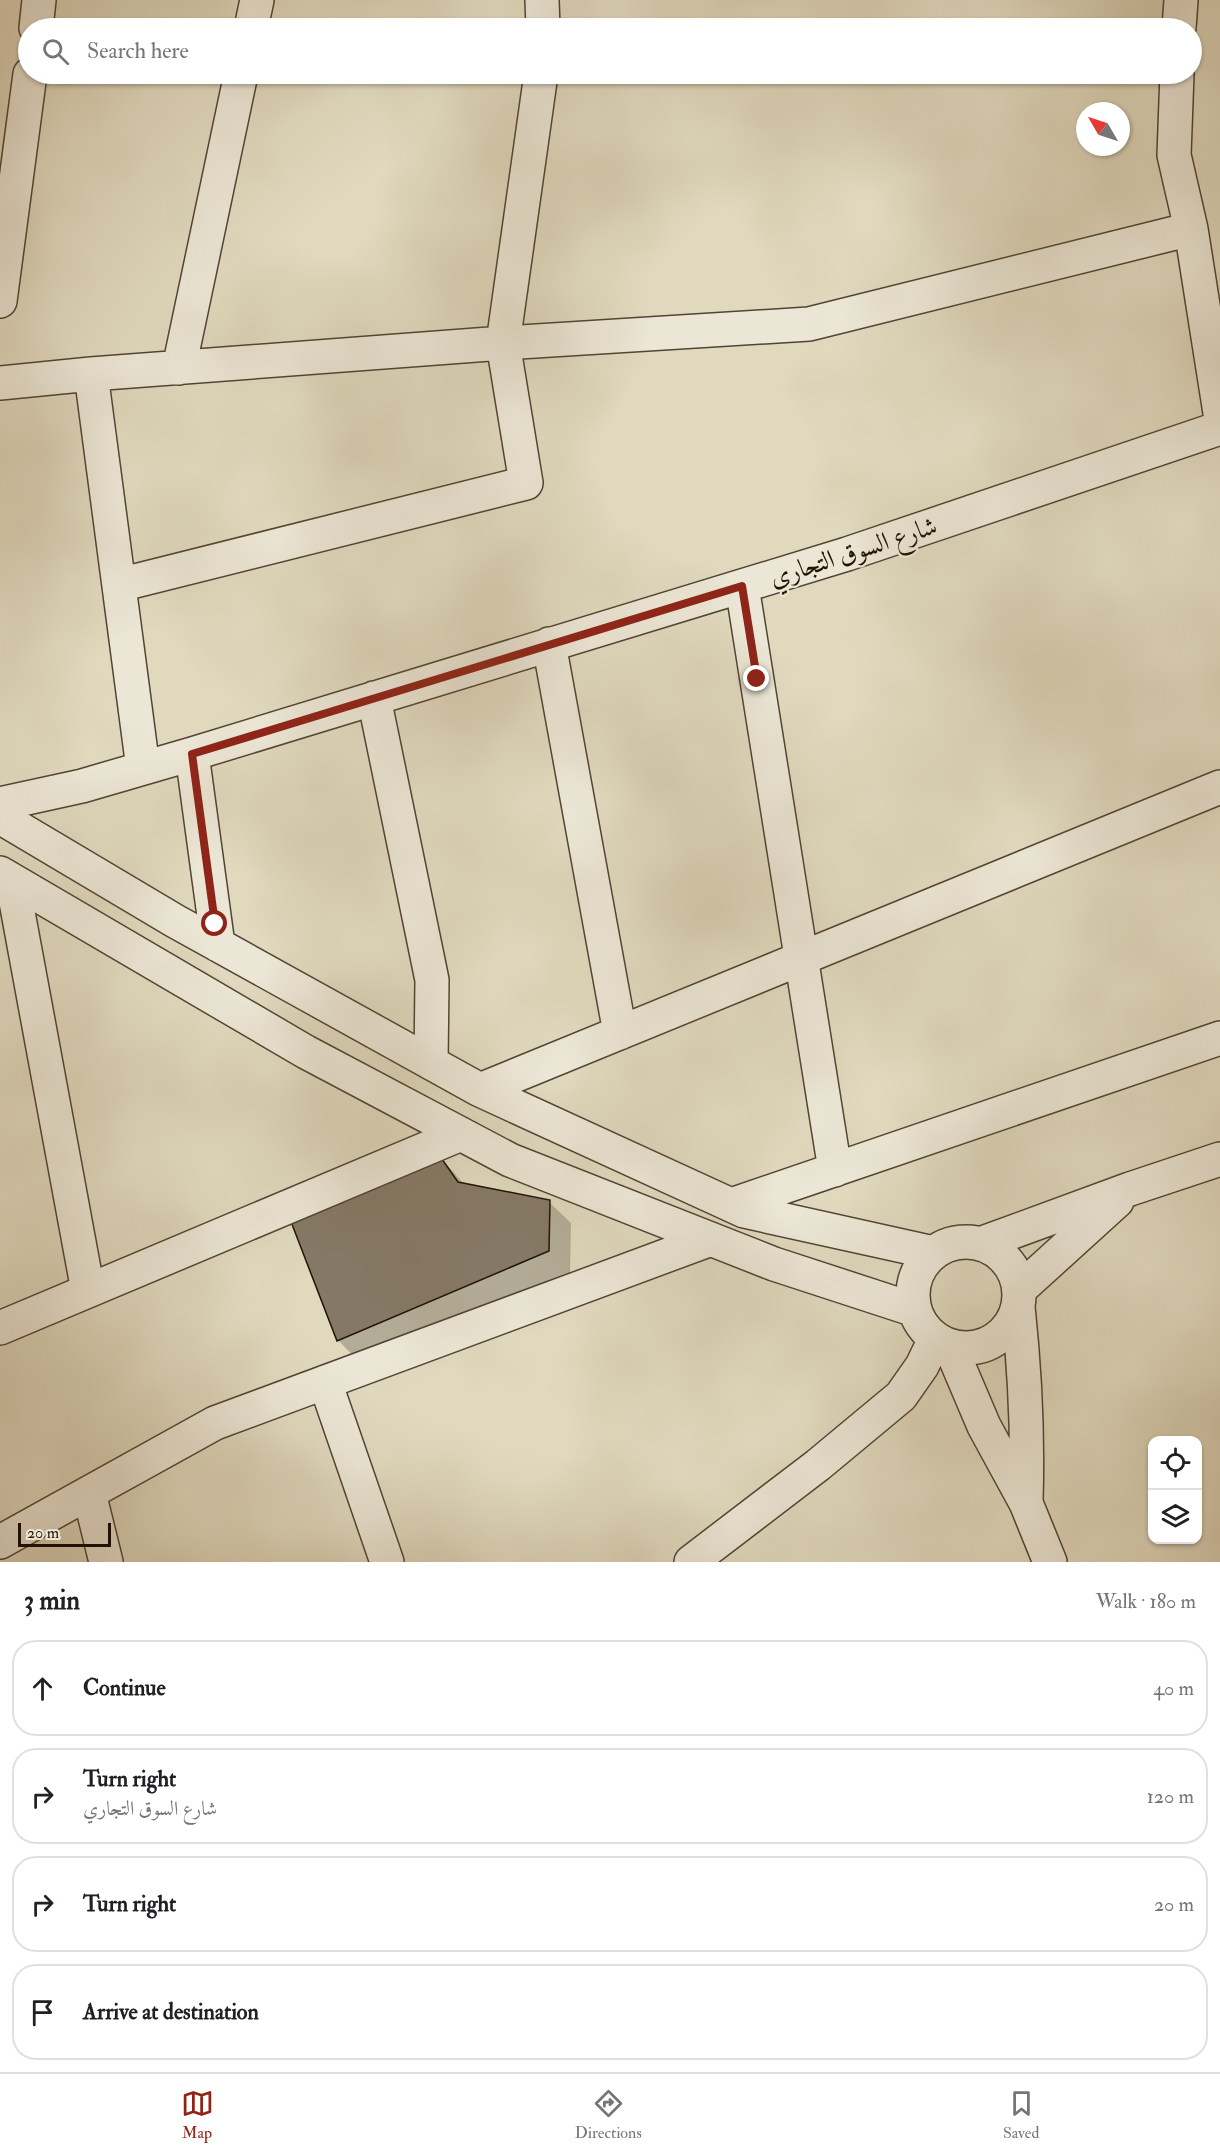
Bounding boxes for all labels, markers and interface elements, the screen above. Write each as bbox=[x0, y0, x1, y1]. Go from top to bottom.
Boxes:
search box bbox=[18, 18, 1202, 84]
icon: search bbox=[39, 35, 72, 68]
text: Search here bbox=[87, 37, 189, 65]
north arrow bbox=[1076, 102, 1130, 156]
street label: شارع السوق التجاري bbox=[765, 510, 943, 599]
route end bbox=[743, 665, 769, 691]
route start bbox=[201, 910, 227, 936]
map controls bbox=[1148, 1436, 1202, 1544]
button: locate bbox=[1148, 1436, 1202, 1490]
button: layers bbox=[1148, 1490, 1202, 1544]
scale bar bbox=[18, 1520, 111, 1548]
text: 20 m bbox=[27, 1523, 59, 1543]
text: 3 min bbox=[24, 1585, 80, 1617]
text: Walk · 180 m bbox=[1096, 1589, 1196, 1614]
icon: ahead bbox=[26, 1672, 59, 1705]
text: Continue bbox=[83, 1674, 166, 1702]
text: 40 m bbox=[1153, 1676, 1194, 1701]
text: Turn right bbox=[83, 1765, 176, 1793]
icon: right bbox=[26, 1780, 59, 1813]
text: 120 m bbox=[1147, 1784, 1194, 1809]
text: شارع السوق التجاري bbox=[83, 1796, 217, 1821]
icon: right bbox=[26, 1888, 59, 1921]
text: Turn right bbox=[83, 1890, 176, 1918]
text: 20 m bbox=[1154, 1892, 1194, 1917]
icon: arrive bbox=[26, 1996, 59, 2029]
text: Arrive at destination bbox=[83, 1998, 259, 2026]
tab: Map bbox=[181, 2087, 214, 2143]
tab: Directions bbox=[575, 2087, 642, 2143]
tab: Saved bbox=[1003, 2087, 1039, 2143]

